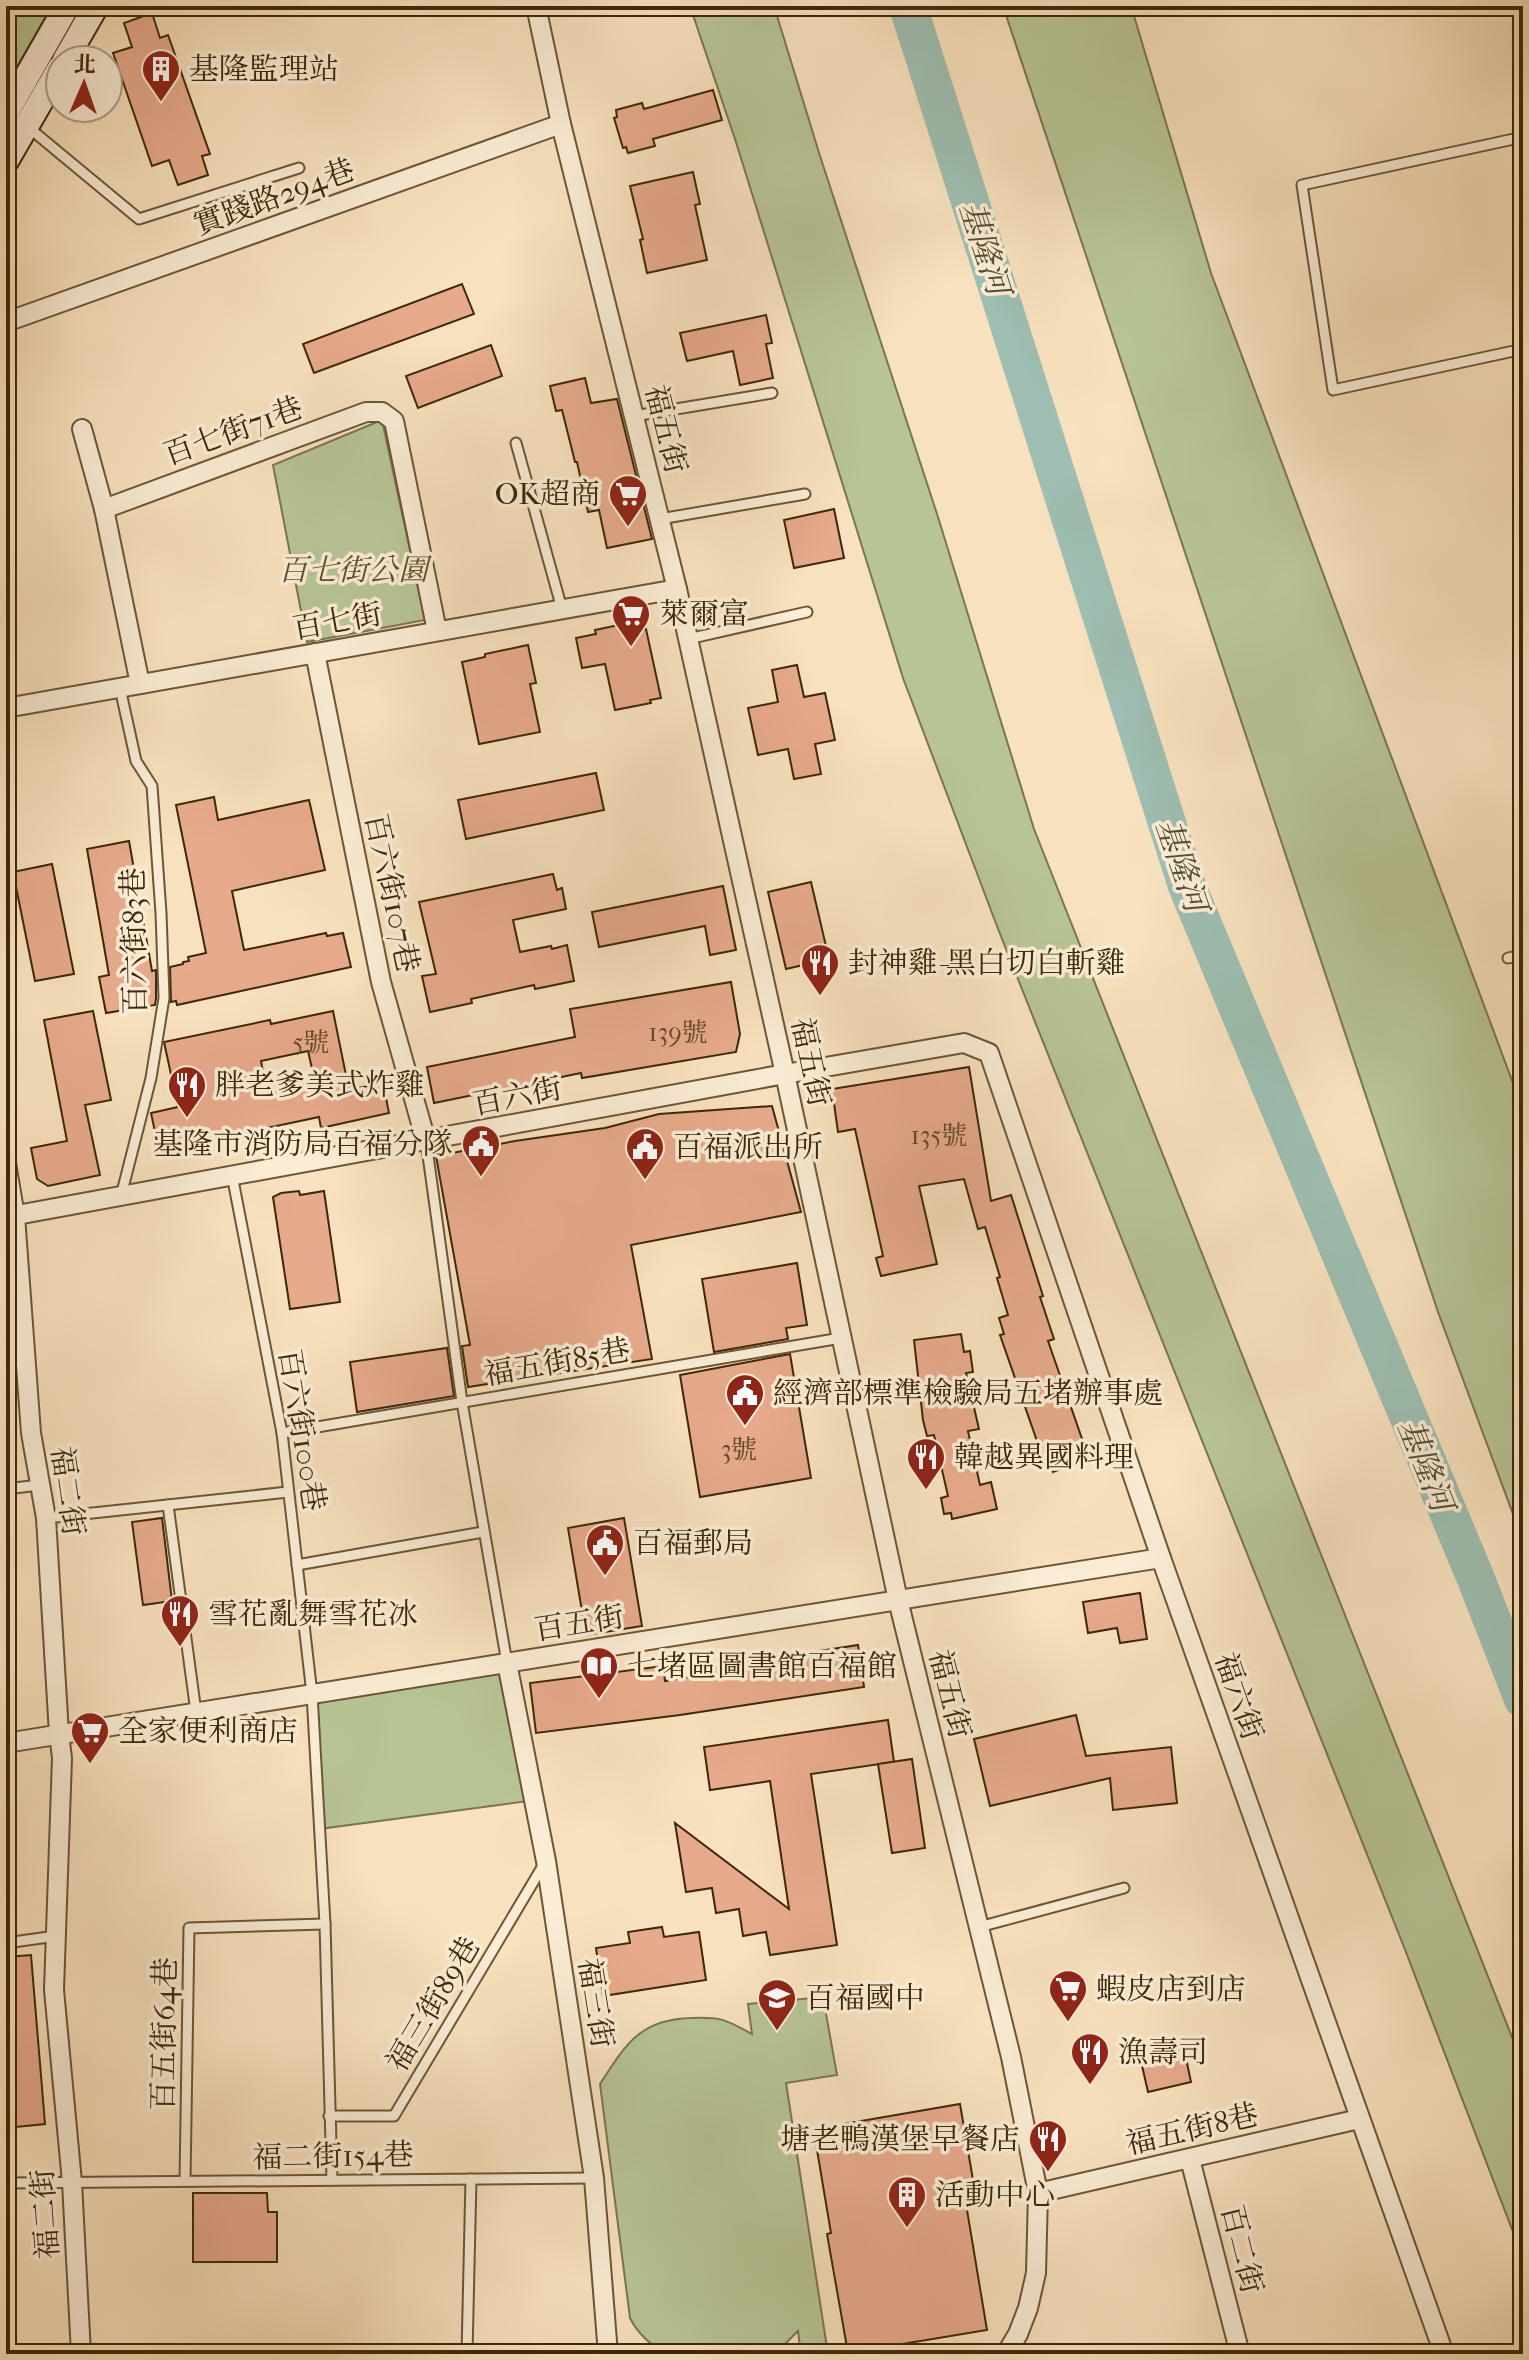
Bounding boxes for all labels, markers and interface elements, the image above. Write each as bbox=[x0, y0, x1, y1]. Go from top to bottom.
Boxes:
north arrow bbox=[44, 44, 124, 124]
building icon: 基隆監理站 bbox=[140, 48, 182, 103]
text: 北 bbox=[73, 52, 96, 78]
place label: 基隆監理站 bbox=[189, 52, 339, 87]
street label: 實踐路294巷 bbox=[189, 152, 359, 243]
water label: 基隆河 bbox=[952, 197, 1018, 304]
street label: 福五街 bbox=[638, 381, 693, 477]
street label: 百七街71巷 bbox=[159, 390, 307, 473]
supermarket icon: OK超商 bbox=[607, 473, 649, 528]
place label: OK超商 bbox=[495, 477, 600, 512]
park label: 百七街公園 bbox=[278, 553, 432, 588]
supermarket icon: 萊爾富 bbox=[610, 593, 652, 648]
street label: 百七街 bbox=[290, 596, 384, 647]
place label: 萊爾富 bbox=[659, 597, 749, 632]
street label: 百六街107巷 bbox=[358, 810, 425, 976]
water label: 基隆河 bbox=[1148, 814, 1216, 921]
street label: 百六街83巷 bbox=[116, 867, 153, 1015]
restaurant icon: 封神雞-黑白切白斬雞 bbox=[799, 942, 841, 997]
place label: 封神雞-黑白切白斬雞 bbox=[848, 946, 1126, 981]
street label: 福五街 bbox=[784, 1014, 837, 1110]
house number: 139號 bbox=[648, 1017, 708, 1048]
house number: 5號 bbox=[292, 1027, 330, 1058]
restaurant icon: 胖老爹美式炸雞 bbox=[166, 1064, 208, 1119]
place label: 胖老爹美式炸雞 bbox=[215, 1068, 425, 1103]
street label: 百六街 bbox=[470, 1071, 565, 1122]
house number: 135號 bbox=[910, 1120, 968, 1151]
public building icon: 基隆市消防局百福分隊 bbox=[460, 1123, 502, 1178]
public building icon: 百福派出所 bbox=[624, 1126, 666, 1181]
place label: 基隆市消防局百福分隊 bbox=[153, 1127, 453, 1162]
place label: 百福派出所 bbox=[673, 1130, 823, 1165]
street label: 福五街85巷 bbox=[481, 1332, 633, 1393]
street label: 百六街100巷 bbox=[271, 1347, 332, 1514]
public building icon: 經濟部標準檢驗局五堵辦事處 bbox=[724, 1372, 766, 1427]
place label: 經濟部標準檢驗局五堵辦事處 bbox=[773, 1376, 1163, 1411]
water label: 基隆河 bbox=[1390, 1414, 1463, 1521]
house number: 3號 bbox=[721, 1434, 757, 1465]
restaurant icon: 韓越異國料理 bbox=[905, 1436, 947, 1491]
place label: 韓越異國料理 bbox=[954, 1440, 1134, 1475]
street label: 福二街 bbox=[44, 1444, 91, 1538]
public building icon: 百福郵局 bbox=[584, 1522, 626, 1577]
place label: 百福郵局 bbox=[633, 1526, 753, 1561]
restaurant icon: 雪花亂舞雪花冰 bbox=[159, 1593, 201, 1648]
place label: 雪花亂舞雪花冰 bbox=[208, 1597, 418, 1632]
street label: 百五街 bbox=[532, 1599, 626, 1648]
library icon: 七堵區圖書館百福館 bbox=[578, 1645, 620, 1700]
street label: 福五街 bbox=[922, 1646, 977, 1742]
street label: 福六街 bbox=[1207, 1648, 1270, 1744]
place label: 七堵區圖書館百福館 bbox=[627, 1649, 897, 1684]
supermarket icon: 全家便利商店 bbox=[69, 1710, 111, 1765]
place label: 全家便利商店 bbox=[118, 1714, 298, 1749]
street label: 福三街89巷 bbox=[380, 1931, 487, 2078]
street label: 福三街 bbox=[571, 1956, 620, 2050]
street label: 百五街64巷 bbox=[146, 1957, 183, 2111]
supermarket icon: 蝦皮店到店 bbox=[1047, 1968, 1089, 2023]
place label: 蝦皮店到店 bbox=[1096, 1972, 1246, 2007]
school or university icon: 百福國中 bbox=[756, 1977, 798, 2032]
place label: 百福國中 bbox=[805, 1981, 925, 2016]
restaurant icon: 漁壽司 bbox=[1069, 2031, 1111, 2086]
place label: 漁壽司 bbox=[1118, 2035, 1208, 2070]
street label: 福五街8巷 bbox=[1122, 2097, 1262, 2162]
restaurant icon: 塘老鴨漢堡早餐店 bbox=[1027, 2118, 1069, 2173]
place label: 塘老鴨漢堡早餐店 bbox=[780, 2122, 1020, 2157]
street label: 福二街154巷 bbox=[252, 2138, 414, 2175]
street label: 福二街 bbox=[25, 2168, 66, 2260]
building icon: 活動中心 bbox=[886, 2174, 928, 2229]
place label: 活動中心 bbox=[935, 2178, 1055, 2213]
street label: 百二街 bbox=[1214, 2201, 1269, 2297]

